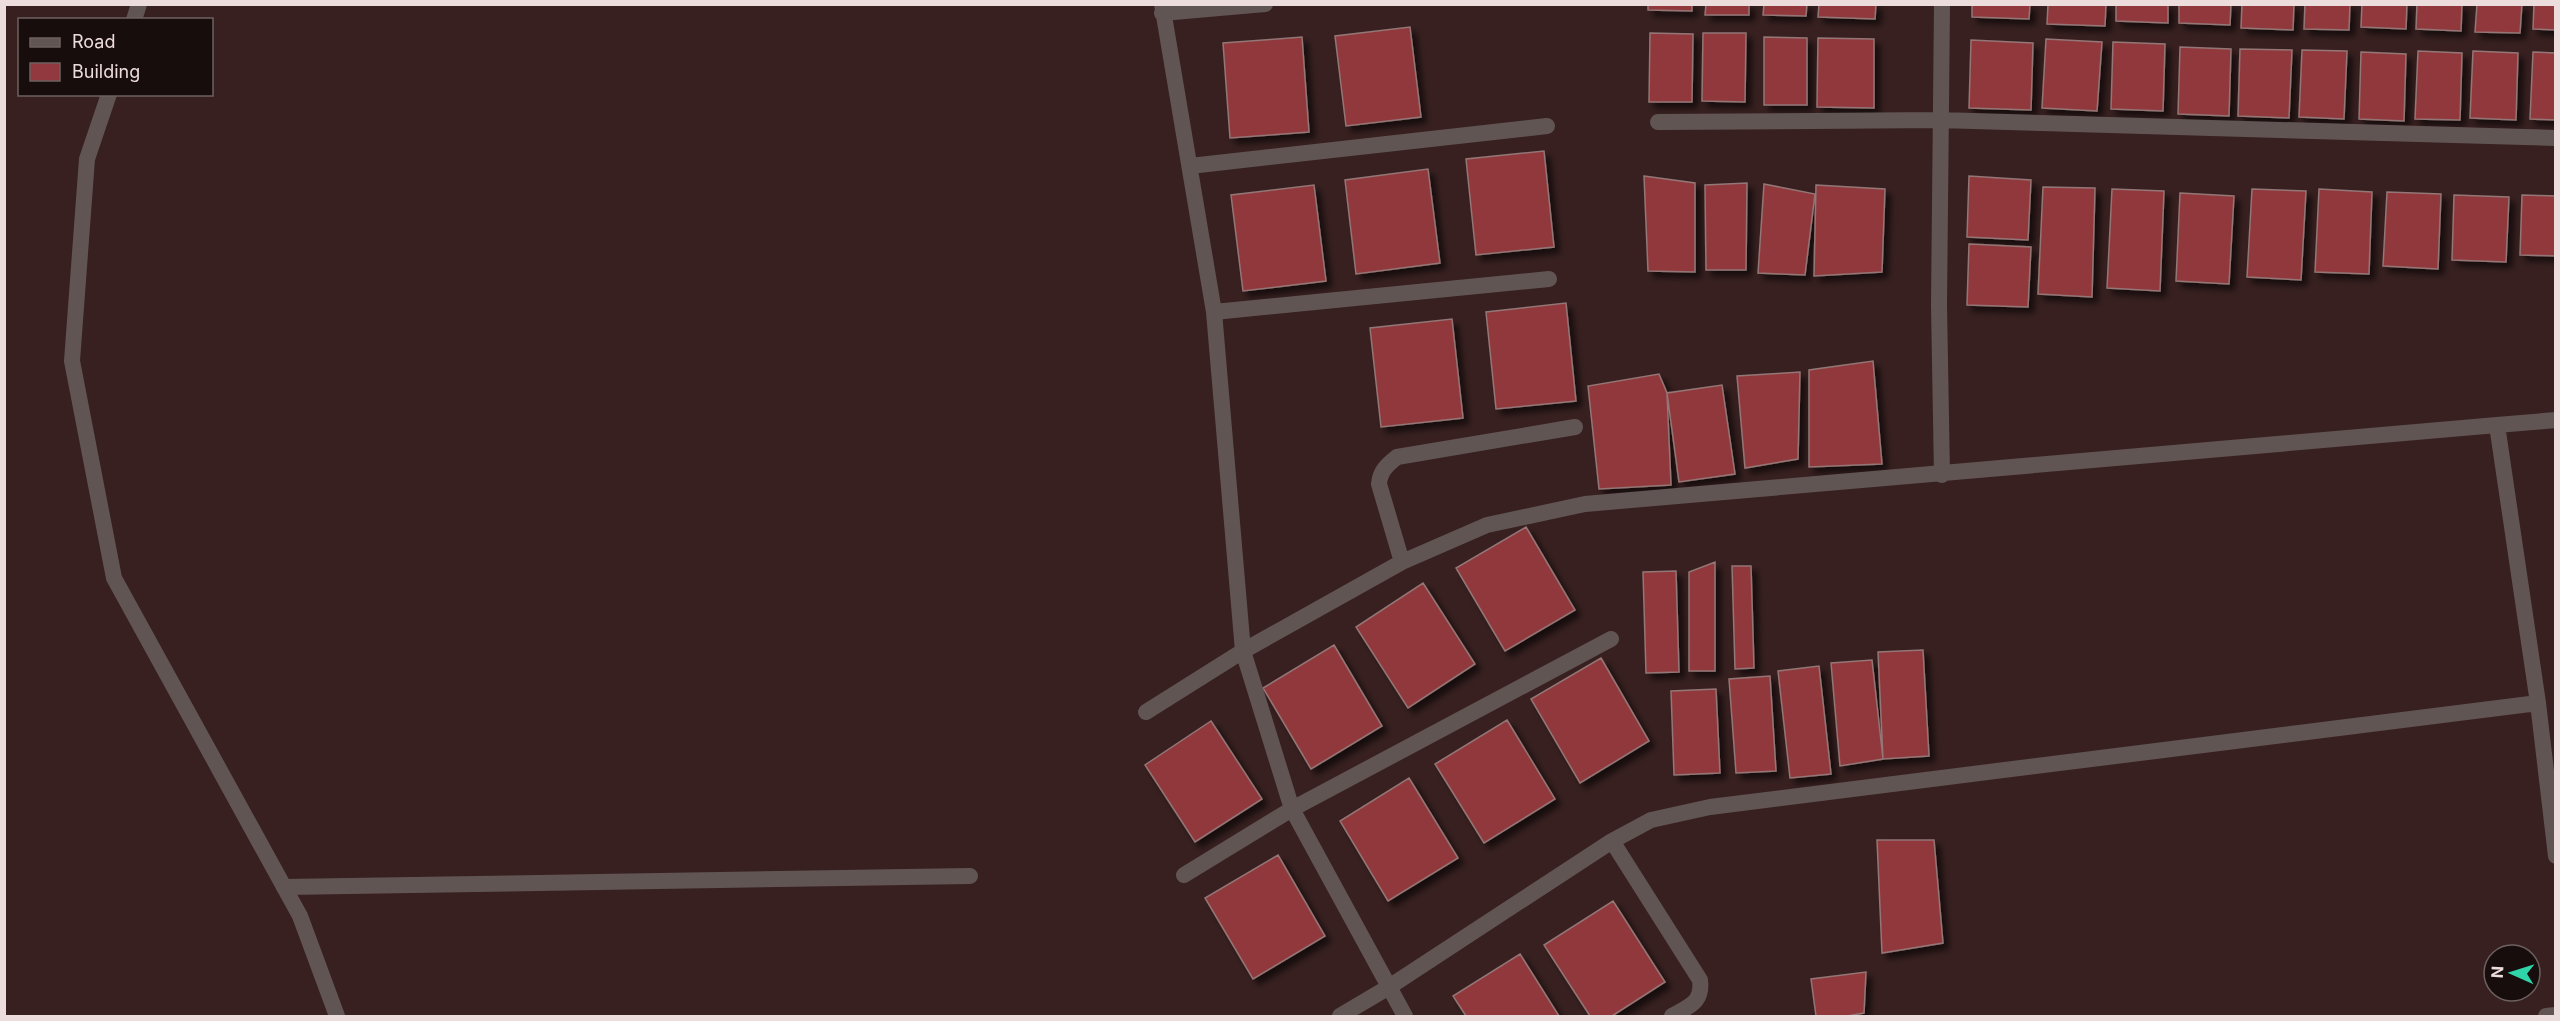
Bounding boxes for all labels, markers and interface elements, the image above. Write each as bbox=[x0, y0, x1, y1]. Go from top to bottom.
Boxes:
legend bbox=[18, 18, 213, 96]
text: Road bbox=[72, 31, 115, 52]
text: Building bbox=[72, 61, 140, 82]
north arrow bbox=[2482, 943, 2542, 1003]
text: N bbox=[2487, 966, 2507, 979]

